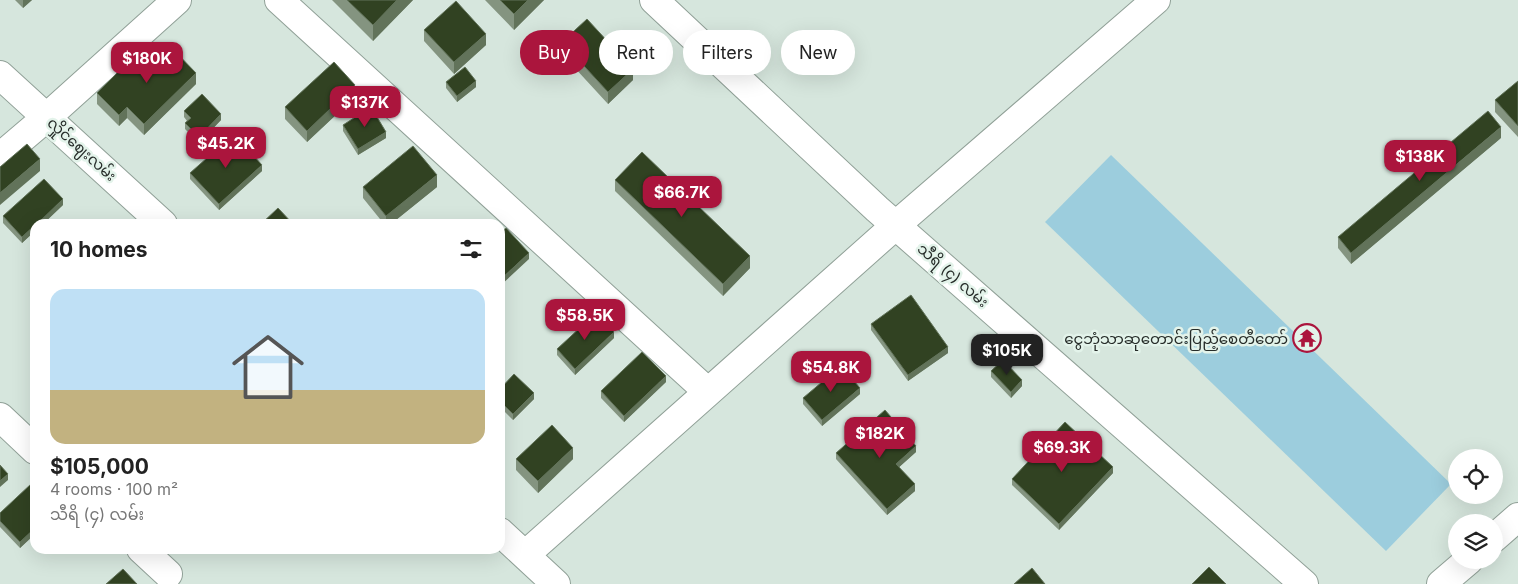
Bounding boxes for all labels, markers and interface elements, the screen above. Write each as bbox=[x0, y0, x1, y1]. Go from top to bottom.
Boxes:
chip: Buy bbox=[520, 30, 589, 75]
chip: Rent bbox=[599, 30, 673, 75]
chip: Filters bbox=[683, 30, 771, 75]
chip: New bbox=[781, 30, 855, 75]
pin: $180K bbox=[112, 42, 182, 84]
text: $180K bbox=[122, 48, 172, 68]
pin: $137K bbox=[330, 86, 400, 128]
text: $137K bbox=[341, 92, 389, 112]
street label: လှိုင်ဈေးလမ်း bbox=[42, 113, 120, 187]
pin: $45.2K bbox=[185, 126, 267, 169]
text: $45.2K bbox=[197, 133, 255, 153]
pin: $138K bbox=[1385, 140, 1455, 182]
text: $138K bbox=[1395, 146, 1445, 166]
pin: $66.7K bbox=[641, 176, 723, 218]
text: $66.7K bbox=[654, 182, 710, 202]
icon: filters bbox=[457, 235, 485, 263]
text: 10 homes bbox=[50, 237, 148, 262]
street label: သီရိ (၄) လမ်း bbox=[912, 239, 992, 313]
pin: $58.5K bbox=[544, 298, 626, 341]
text: $58.5K bbox=[556, 305, 614, 325]
icon: home bbox=[223, 322, 313, 412]
temple icon: ငွေဘုံသာဆုတောင်းပြည့်စေတီတော် bbox=[1292, 323, 1322, 353]
place label: ငွေဘုံသာဆုတောင်းပြည့်စေတီတော် bbox=[1064, 329, 1288, 351]
pin: $105K bbox=[972, 334, 1042, 376]
text: $105K bbox=[982, 340, 1032, 360]
pin: $54.8K bbox=[790, 350, 872, 393]
text: $54.8K bbox=[802, 357, 860, 377]
pin: $182K bbox=[845, 416, 915, 459]
text: $182K bbox=[855, 423, 905, 443]
pin: $69.3K bbox=[1021, 430, 1103, 473]
text: $69.3K bbox=[1033, 437, 1091, 457]
map controls bbox=[1448, 449, 1503, 569]
button: locate bbox=[1448, 449, 1503, 504]
text: $105,000 bbox=[50, 454, 149, 479]
text: 4 rooms · 100 m² bbox=[50, 479, 178, 499]
text: သီရိ (၄) လမ်း bbox=[50, 504, 144, 524]
button: layers bbox=[1448, 514, 1503, 569]

